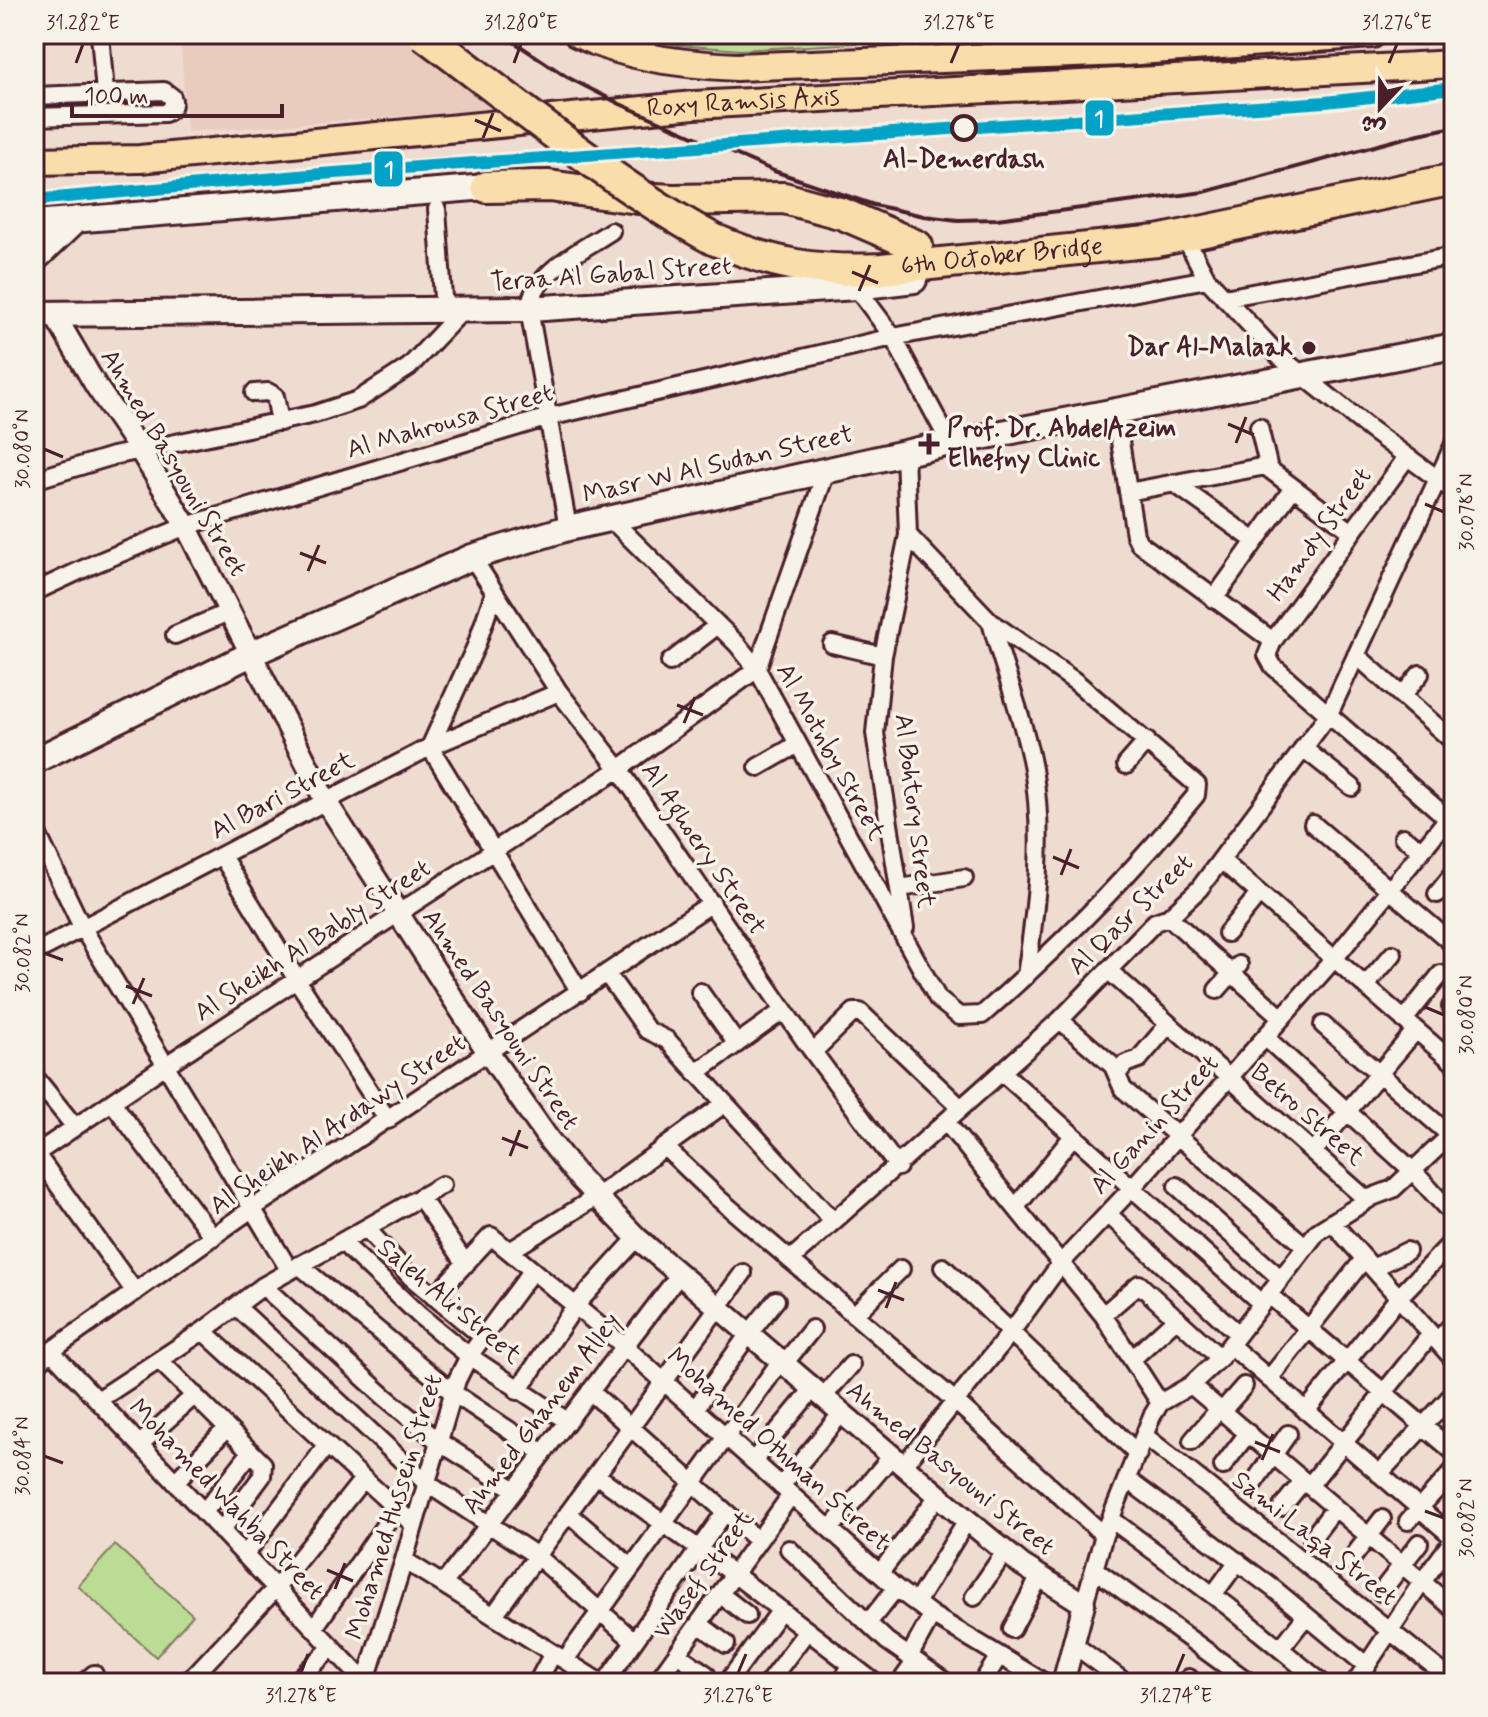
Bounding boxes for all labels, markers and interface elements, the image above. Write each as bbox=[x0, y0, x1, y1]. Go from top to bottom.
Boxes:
text: 31.282°E bbox=[46, 10, 120, 37]
text: 31.280°E bbox=[484, 10, 558, 37]
text: 31.278°E bbox=[923, 10, 995, 37]
text: 31.276°E bbox=[1362, 10, 1432, 37]
scale bar bbox=[72, 68, 282, 118]
north arrow bbox=[1340, 68, 1420, 148]
street label: Roxy Ramsis Axis bbox=[645, 80, 841, 126]
text: 100 m bbox=[84, 82, 148, 113]
line badge: 1 bbox=[1084, 99, 1115, 137]
text: 1 bbox=[1094, 106, 1104, 134]
text: ش bbox=[1357, 107, 1390, 142]
marker: Al-Demerdash bbox=[951, 115, 977, 141]
place label: Al-Demerdash bbox=[883, 143, 1045, 177]
line badge: 1 bbox=[373, 150, 404, 188]
text: 1 bbox=[384, 157, 394, 185]
street label: 6th October Bridge bbox=[899, 230, 1105, 284]
street label: Teraa Al Gabal Street bbox=[489, 250, 733, 300]
place label: Dar Al-Malaak bbox=[1127, 331, 1293, 365]
marker: Dar Al-Malaak bbox=[1300, 339, 1318, 357]
street label: Ahmed Basyouni Street bbox=[92, 343, 254, 583]
street label: Al Mahrousa Street bbox=[343, 376, 557, 468]
text: 30.080°N bbox=[10, 409, 37, 489]
place label: Prof. Dr. AbdelAzeim Elhefny Clinic bbox=[947, 412, 1176, 476]
street label: Masr W Al Sudan Street bbox=[580, 417, 856, 513]
marker: Prof. Dr. AbdelAzeim Elhefny Clinic bbox=[918, 433, 940, 455]
street label: Hamdy Street bbox=[1260, 461, 1380, 609]
text: 30.078°N bbox=[1454, 473, 1481, 551]
street label: Al Motnby Street bbox=[767, 657, 893, 847]
street label: Al Bohtory Street bbox=[885, 712, 943, 910]
street label: Al Bari Street bbox=[205, 744, 361, 848]
street label: Al Aghoery Street bbox=[630, 756, 773, 944]
street label: Al Qasr Street bbox=[1061, 847, 1201, 983]
street label: Al Sheikh Al Bably Street bbox=[188, 852, 438, 1030]
street label: Ahmed Basyouni Street bbox=[413, 903, 587, 1137]
text: 30.082°N bbox=[10, 913, 37, 993]
text: 30.080°N bbox=[1454, 975, 1481, 1055]
street label: Al Sheikh Al Ardawy Street bbox=[203, 1027, 473, 1223]
street label: Al Ganin Street bbox=[1083, 1048, 1227, 1202]
street label: Betro Street bbox=[1243, 1056, 1371, 1174]
street label: Saleh Ali Street bbox=[370, 1231, 528, 1373]
street label: Ahmed Ghanem Alley bbox=[455, 1306, 629, 1522]
street label: Mohamed Othman Street bbox=[659, 1340, 897, 1560]
street label: Mohamed Hussein Street bbox=[338, 1370, 452, 1644]
street label: Ahmed Basyouni Street bbox=[838, 1374, 1062, 1564]
street label: Mohamed Wahba Street bbox=[121, 1392, 331, 1608]
text: 30.084°N bbox=[10, 1416, 37, 1496]
street label: Sami Laqa Street bbox=[1224, 1464, 1404, 1614]
text: 30.082°N bbox=[1454, 1478, 1481, 1558]
street label: Wasef Street bbox=[646, 1504, 762, 1646]
text: 31.278°E bbox=[265, 1683, 337, 1710]
text: 31.276°E bbox=[703, 1683, 773, 1710]
text: 31.274°E bbox=[1140, 1683, 1212, 1710]

